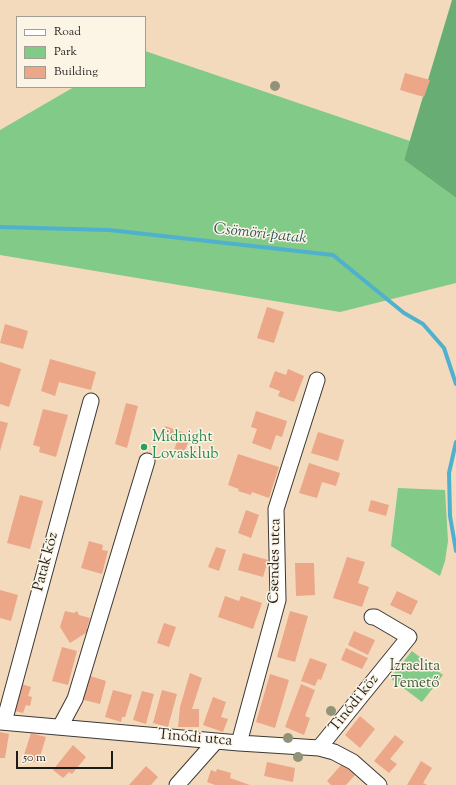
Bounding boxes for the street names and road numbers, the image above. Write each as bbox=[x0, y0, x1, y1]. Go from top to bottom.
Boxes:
street label: Csendes utca bbox=[266, 518, 286, 604]
street label: Patak köz bbox=[31, 531, 63, 593]
street label: Tinódi köz bbox=[326, 672, 384, 736]
street label: Tinódi utca bbox=[157, 727, 233, 751]

